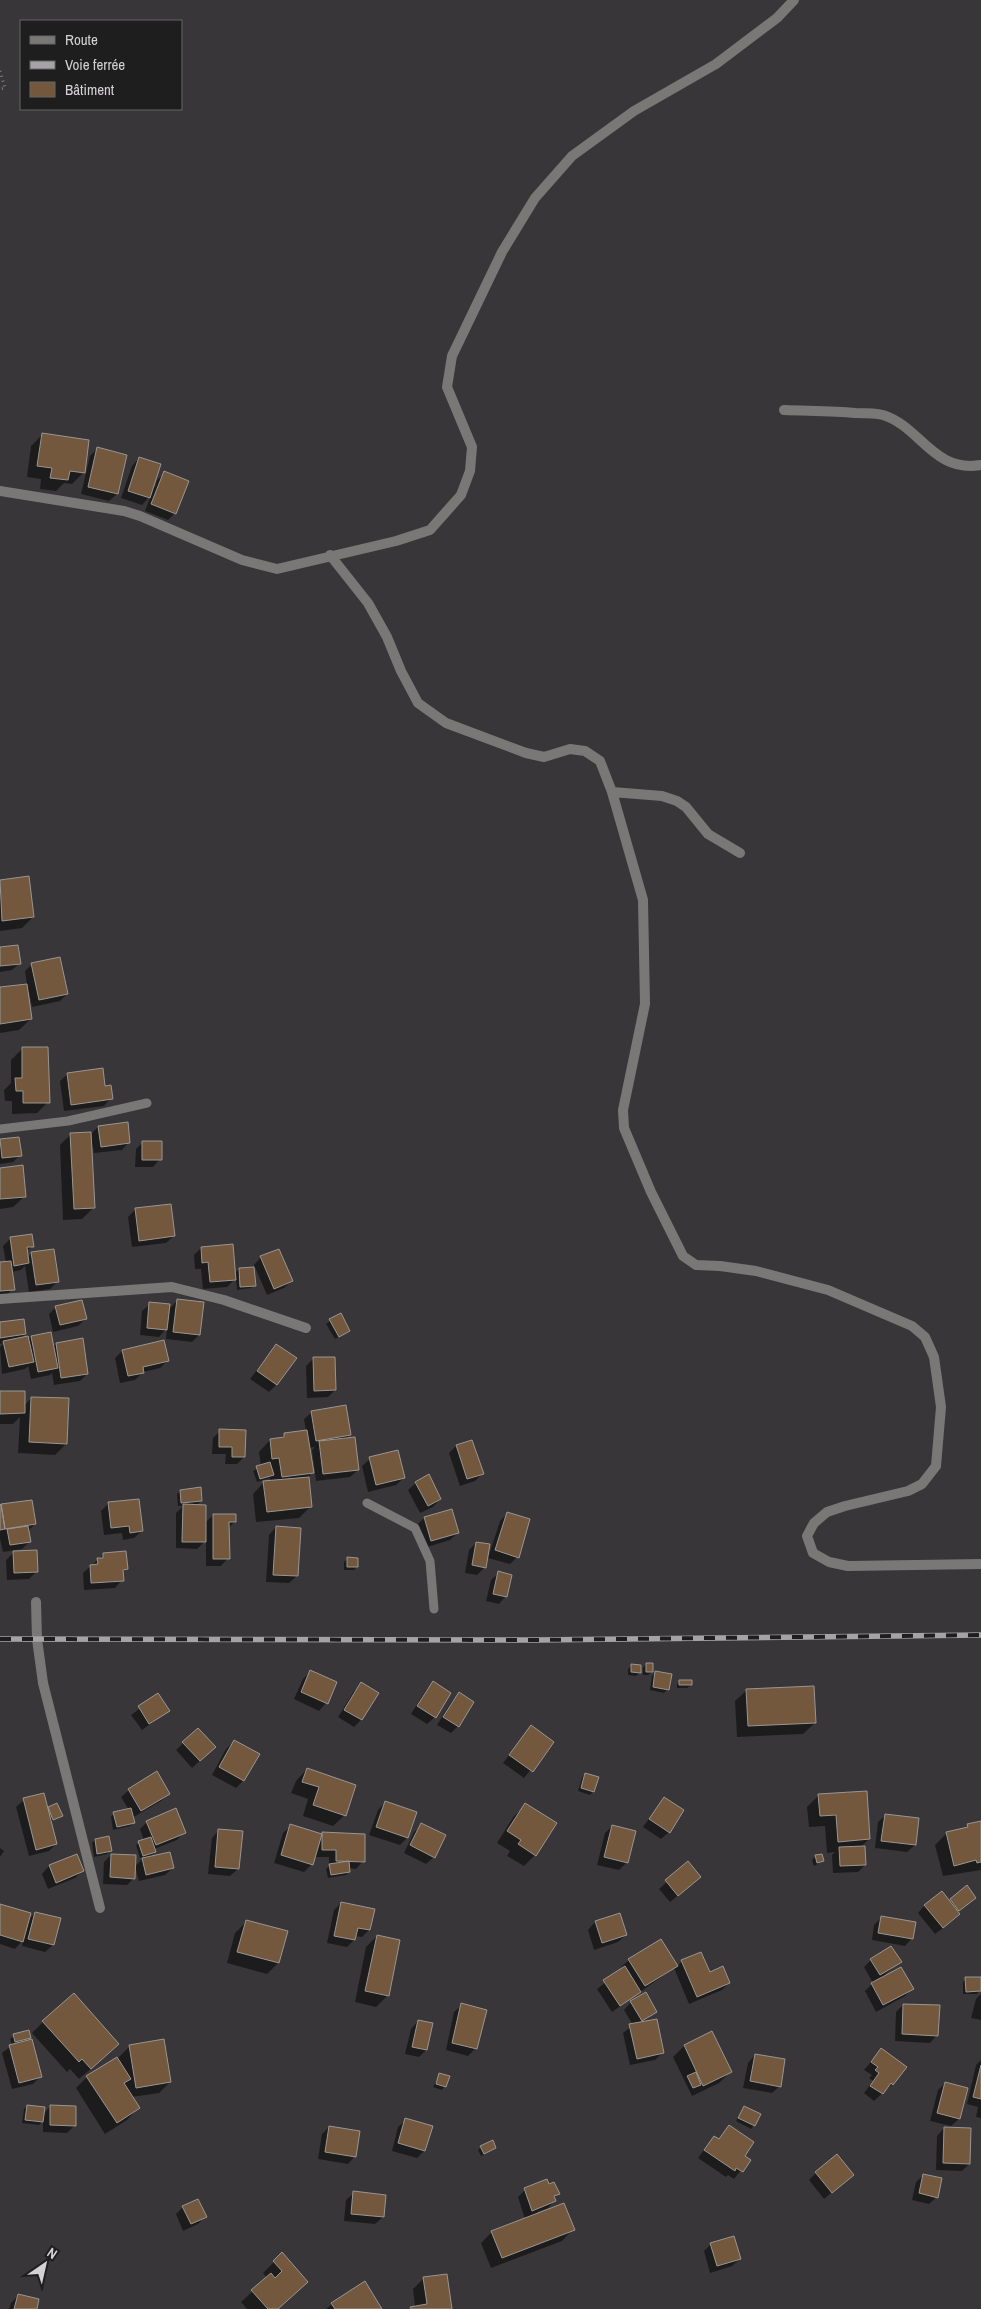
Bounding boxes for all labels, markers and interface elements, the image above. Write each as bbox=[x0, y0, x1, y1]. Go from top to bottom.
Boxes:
legend bbox=[20, 20, 182, 110]
text: Route bbox=[65, 29, 98, 50]
text: Voie ferrée bbox=[65, 54, 125, 75]
text: Bâtiment bbox=[65, 79, 115, 100]
north arrow bbox=[20, 2239, 70, 2289]
text: N bbox=[44, 2243, 61, 2263]

